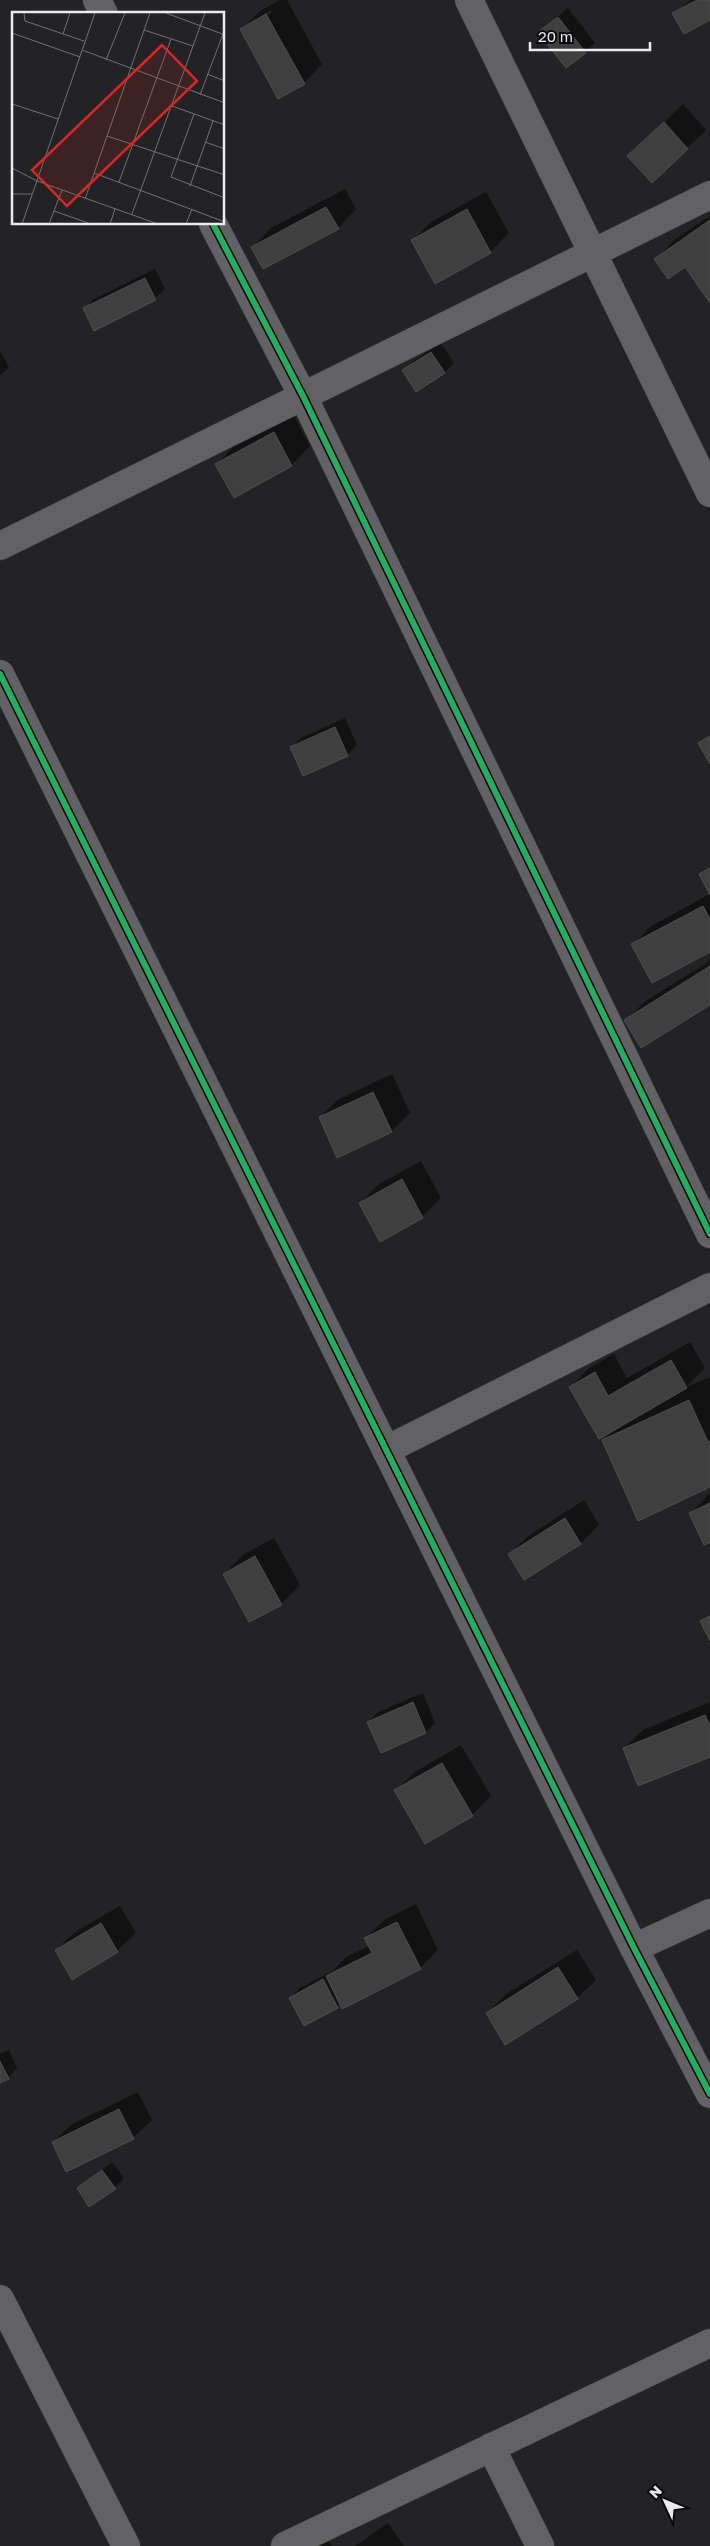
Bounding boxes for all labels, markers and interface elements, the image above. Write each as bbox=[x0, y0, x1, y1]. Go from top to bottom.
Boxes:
inset map bbox=[12, 12, 225, 225]
scale bar bbox=[530, 20, 650, 52]
text: 20 m bbox=[538, 27, 573, 45]
north arrow bbox=[640, 2476, 690, 2526]
text: N bbox=[645, 2482, 665, 2501]

